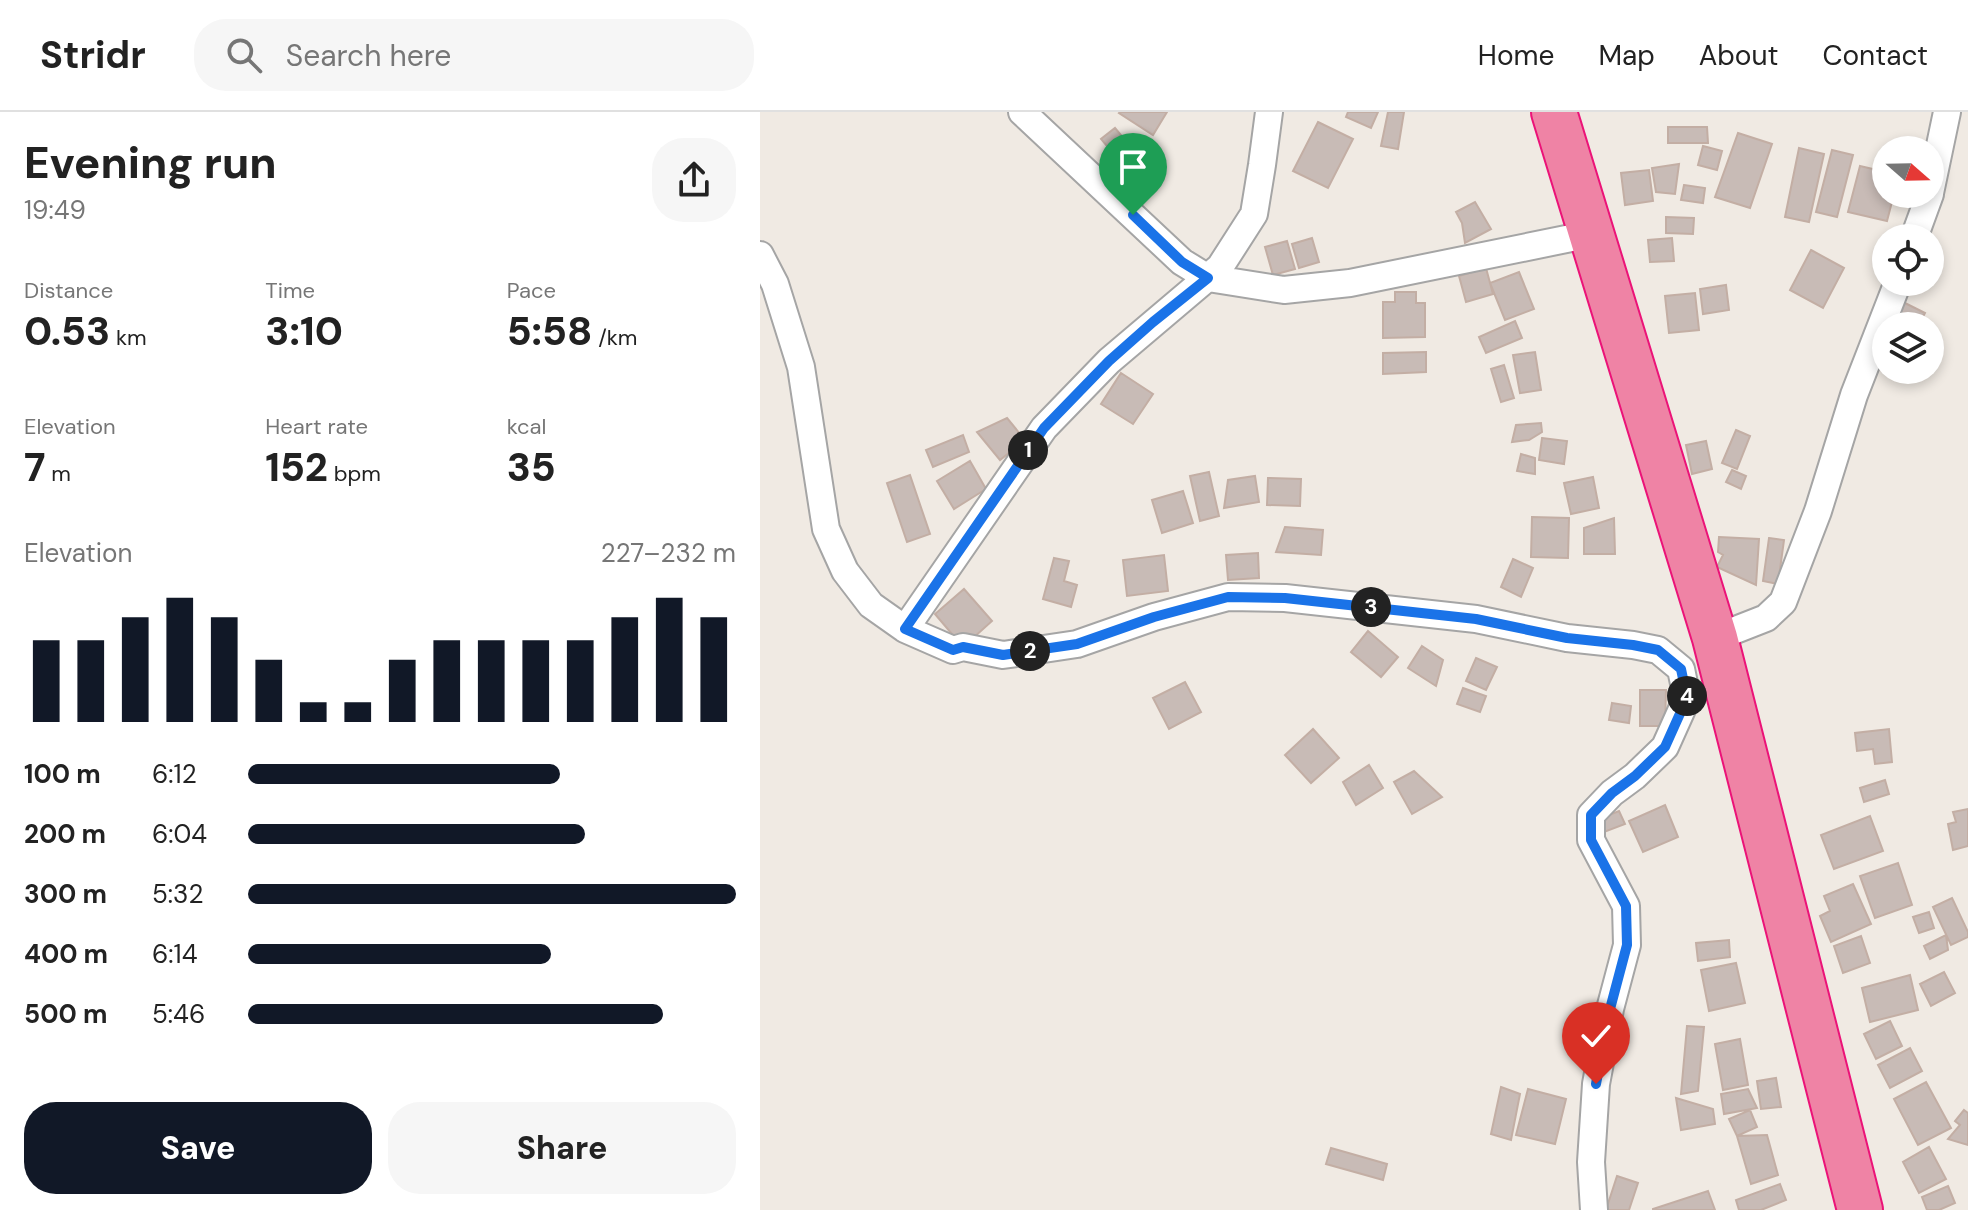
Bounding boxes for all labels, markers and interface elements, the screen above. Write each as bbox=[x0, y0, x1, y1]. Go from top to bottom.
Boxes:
search box bbox=[194, 19, 754, 91]
text: Stridr bbox=[40, 30, 146, 80]
icon: search bbox=[222, 33, 266, 77]
text: Search here bbox=[286, 36, 451, 75]
text: Home bbox=[1478, 37, 1554, 74]
text: Map bbox=[1598, 37, 1655, 74]
text: About bbox=[1699, 37, 1778, 74]
text: Contact bbox=[1822, 37, 1928, 74]
pin bbox=[1099, 133, 1167, 215]
text: Evening run bbox=[24, 134, 277, 192]
north arrow bbox=[1872, 136, 1944, 208]
map controls bbox=[1872, 136, 1944, 384]
button: share bbox=[652, 138, 736, 222]
icon: arrive bbox=[1111, 145, 1155, 189]
text: 19:49 bbox=[24, 193, 86, 227]
button: locate bbox=[1872, 224, 1944, 296]
text: Distance bbox=[24, 276, 113, 305]
text: Time bbox=[265, 276, 315, 305]
text: Pace bbox=[507, 276, 556, 305]
text: 0.53 bbox=[24, 305, 110, 357]
text: 3:10 bbox=[265, 305, 343, 357]
text: 5:58 bbox=[507, 305, 592, 357]
button: layers bbox=[1872, 312, 1944, 384]
text: km bbox=[110, 323, 147, 352]
text: /km bbox=[592, 323, 637, 352]
text: Elevation bbox=[24, 412, 116, 441]
text: Heart rate bbox=[265, 412, 368, 441]
text: kcal bbox=[507, 412, 546, 441]
pin: 1 bbox=[1008, 430, 1048, 470]
text: 1 bbox=[1024, 435, 1032, 464]
text: 7 bbox=[24, 441, 45, 493]
text: 152 bbox=[265, 441, 328, 493]
text: 35 bbox=[507, 441, 556, 493]
text: m bbox=[45, 459, 71, 488]
text: bpm bbox=[328, 459, 381, 488]
text: Elevation bbox=[24, 536, 132, 570]
text: 227–232 m bbox=[601, 536, 736, 570]
pin: 3 bbox=[1351, 587, 1391, 627]
text: 3 bbox=[1364, 592, 1378, 621]
pin: 2 bbox=[1010, 631, 1050, 671]
text: 2 bbox=[1024, 636, 1036, 665]
pin: 4 bbox=[1667, 676, 1707, 716]
text: 4 bbox=[1680, 681, 1694, 710]
text: 100 m bbox=[24, 757, 101, 791]
text: 6:12 bbox=[152, 757, 197, 791]
text: 200 m bbox=[24, 817, 106, 851]
text: 6:04 bbox=[152, 817, 207, 851]
text: 300 m bbox=[24, 877, 107, 911]
text: 5:32 bbox=[152, 877, 203, 911]
text: 400 m bbox=[24, 937, 108, 971]
text: 6:14 bbox=[152, 937, 197, 971]
text: 500 m bbox=[24, 997, 107, 1031]
text: 5:46 bbox=[152, 997, 205, 1031]
pin bbox=[1562, 1002, 1630, 1084]
icon: check bbox=[1574, 1014, 1618, 1058]
button: Save bbox=[24, 1102, 372, 1194]
button: Share bbox=[388, 1102, 736, 1194]

